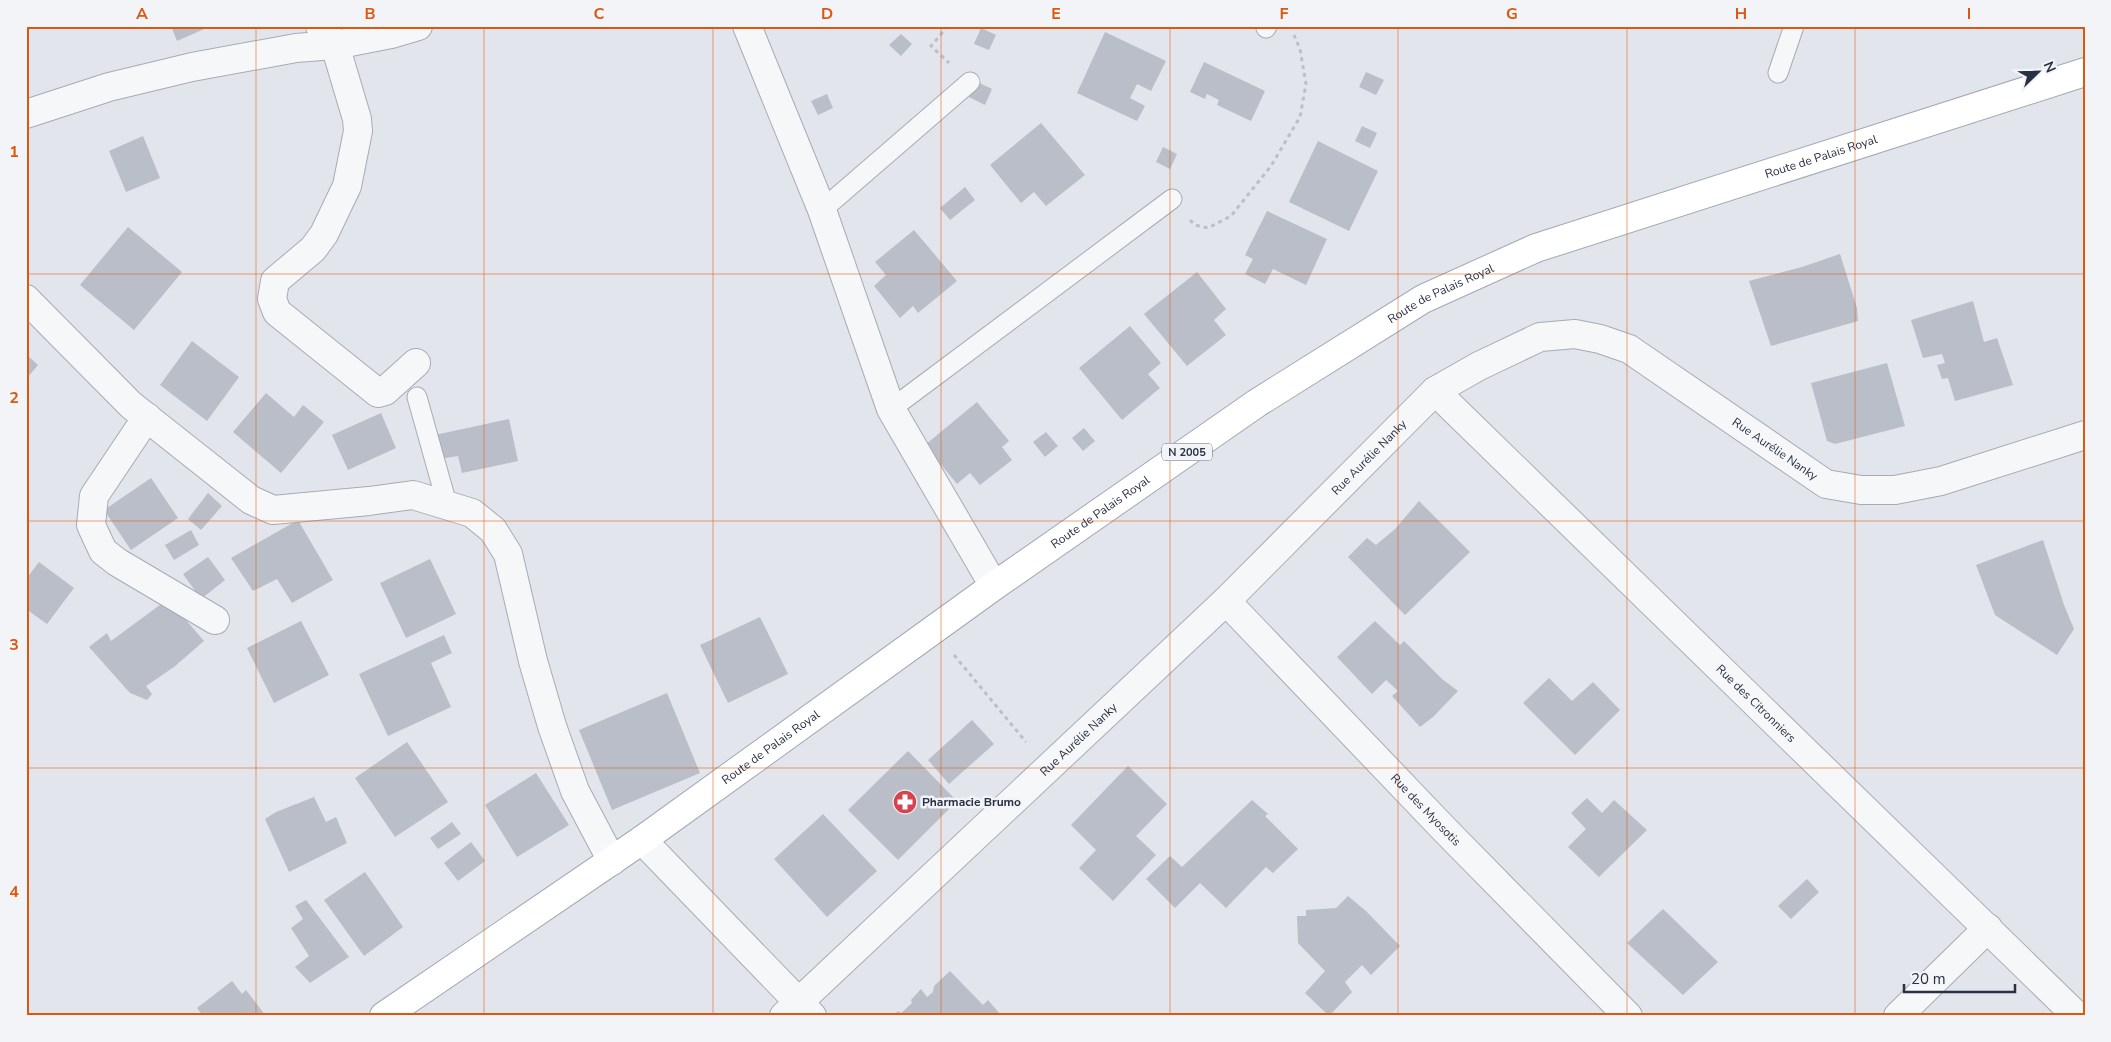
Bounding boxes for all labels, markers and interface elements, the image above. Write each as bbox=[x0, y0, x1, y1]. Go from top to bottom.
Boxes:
text: A bbox=[136, 3, 148, 25]
text: B bbox=[364, 3, 376, 25]
text: C bbox=[594, 3, 605, 25]
text: D bbox=[821, 3, 833, 25]
text: E bbox=[1051, 3, 1061, 25]
text: F bbox=[1280, 3, 1289, 25]
text: G bbox=[1506, 3, 1518, 25]
text: H bbox=[1735, 3, 1747, 25]
text: I bbox=[1967, 3, 1971, 25]
north arrow bbox=[2014, 48, 2064, 98]
text: N bbox=[2039, 59, 2060, 76]
street label: Route de Palais Royal bbox=[1763, 131, 1880, 182]
text: 1 bbox=[9, 141, 19, 163]
street label: Route de Palais Royal bbox=[1385, 260, 1497, 327]
text: 2 bbox=[9, 387, 19, 409]
street label: Rue Aurélie Nanky bbox=[1729, 414, 1822, 484]
street label: Rue Aurélie Nanky bbox=[1328, 416, 1411, 499]
road number: N 2005 bbox=[1162, 444, 1212, 461]
street label: Route de Palais Royal bbox=[1048, 472, 1153, 552]
text: 3 bbox=[9, 634, 19, 656]
street label: Rue des Citronniers bbox=[1713, 661, 1800, 746]
street label: Rue Aurélie Nanky bbox=[1036, 699, 1121, 780]
street label: Route de Palais Royal bbox=[718, 706, 823, 788]
street label: Rue des Myosotis bbox=[1387, 770, 1465, 850]
pharmacy icon: Pharmacie Brumo bbox=[892, 789, 918, 815]
place label: Pharmacie Brumo bbox=[922, 794, 1021, 810]
text: 4 bbox=[9, 881, 19, 903]
scale bar bbox=[1904, 962, 2015, 994]
text: 20 m bbox=[1911, 969, 1946, 989]

